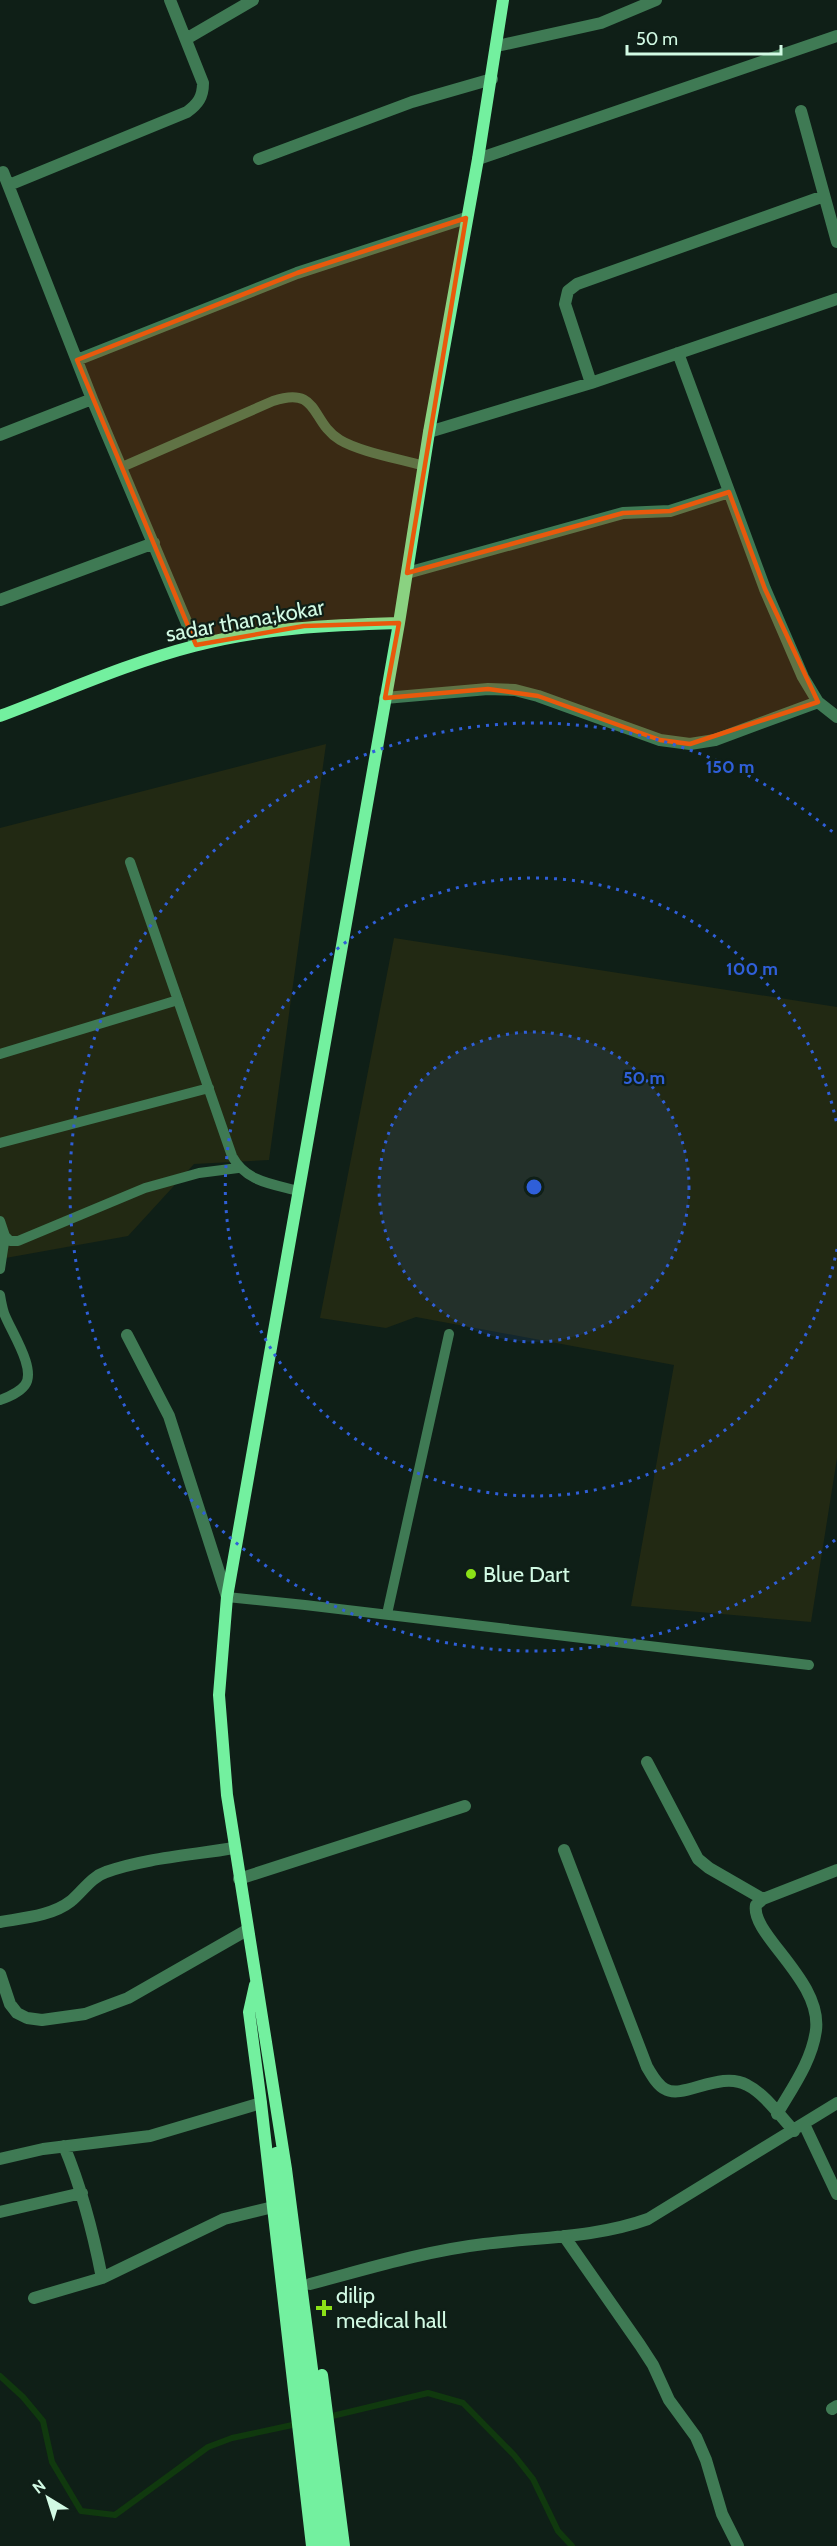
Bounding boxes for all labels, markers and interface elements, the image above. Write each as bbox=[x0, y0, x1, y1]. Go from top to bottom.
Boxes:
scale bar bbox=[627, 18, 782, 56]
text: 50 m bbox=[636, 28, 678, 50]
street label: sadar thana;kokar bbox=[164, 593, 327, 648]
text: 150 m bbox=[706, 756, 754, 778]
text: 100 m bbox=[726, 958, 778, 980]
text: 50 m bbox=[623, 1067, 665, 1089]
centre of rings bbox=[524, 1177, 544, 1197]
place label: Blue Dart bbox=[483, 1561, 570, 1588]
marker: Blue Dart bbox=[464, 1567, 478, 1581]
place label: dilip medical hall bbox=[336, 2282, 448, 2334]
marker: dilip medical hall bbox=[317, 2301, 331, 2315]
north arrow bbox=[18, 2468, 78, 2528]
text: N bbox=[29, 2476, 49, 2498]

